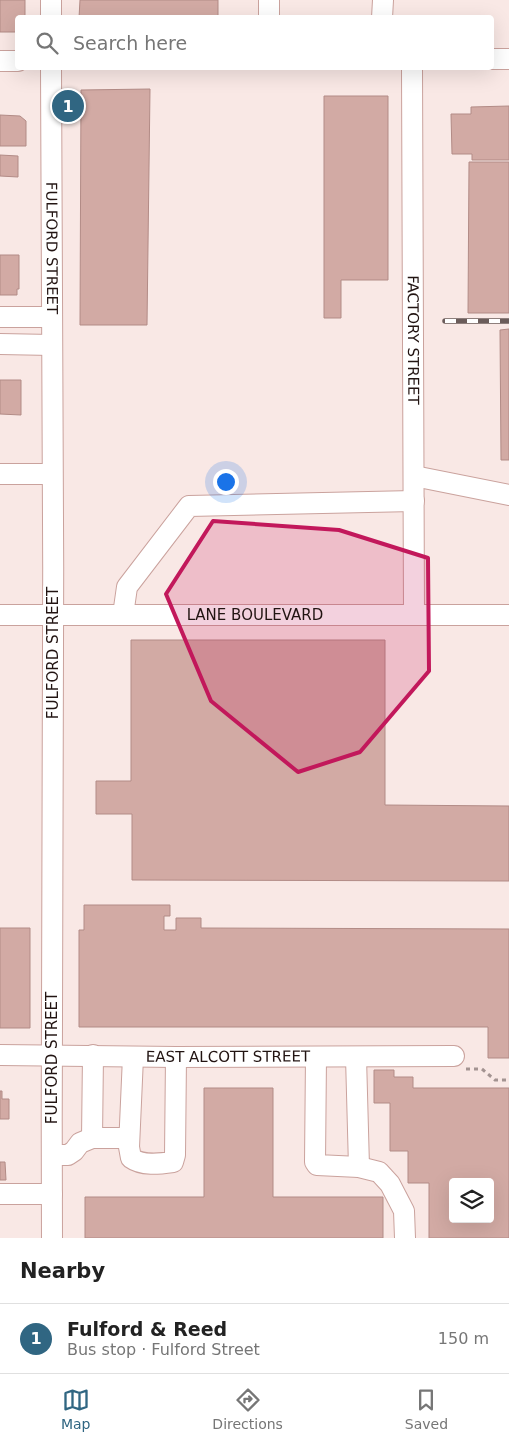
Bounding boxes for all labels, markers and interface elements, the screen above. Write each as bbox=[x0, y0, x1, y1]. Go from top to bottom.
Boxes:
search box bbox=[15, 15, 494, 70]
icon: search bbox=[33, 29, 61, 57]
text: Search here bbox=[73, 32, 187, 54]
pin: 1 bbox=[52, 87, 84, 125]
street label: FULFORD STREET bbox=[42, 182, 61, 315]
street label: FACTORY STREET bbox=[404, 275, 422, 406]
your location bbox=[213, 469, 239, 495]
street label: FULFORD STREET bbox=[44, 586, 62, 719]
street label: LANE BOULEVARD bbox=[187, 606, 323, 624]
street label: FULFORD STREET bbox=[43, 991, 61, 1124]
street label: EAST ALCOTT STREET bbox=[146, 1048, 311, 1066]
map controls bbox=[449, 1178, 494, 1223]
button: layers bbox=[449, 1178, 494, 1223]
text: Nearby bbox=[20, 1259, 105, 1283]
text: Fulford & Reed bbox=[67, 1318, 227, 1340]
text: 1 bbox=[30, 1329, 42, 1348]
text: 150 m bbox=[438, 1329, 489, 1348]
text: Bus stop · Fulford Street bbox=[67, 1340, 260, 1359]
tab: Map bbox=[61, 1386, 90, 1432]
tab: Directions bbox=[212, 1386, 283, 1432]
tab: Saved bbox=[405, 1386, 448, 1432]

